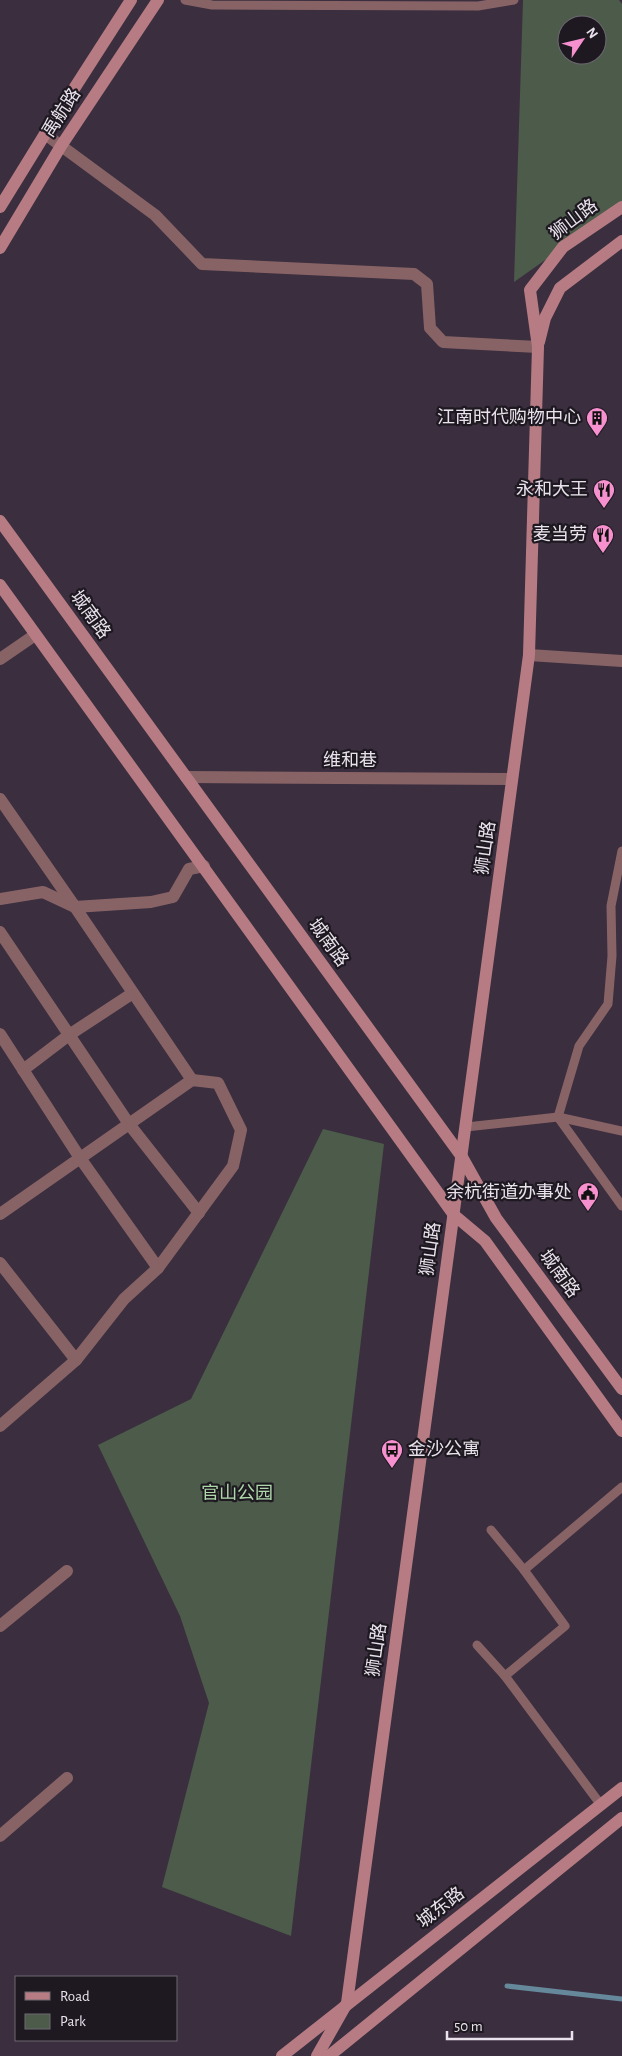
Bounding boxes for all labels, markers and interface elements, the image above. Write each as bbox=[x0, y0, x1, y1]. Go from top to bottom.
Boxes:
north arrow bbox=[557, 15, 607, 65]
text: N bbox=[583, 25, 600, 41]
street label: 禹航路 bbox=[38, 84, 84, 141]
street label: 狮山路 bbox=[546, 195, 601, 243]
building icon: 江南时代购物中心 bbox=[585, 406, 609, 437]
place label: 江南时代购物中心 bbox=[437, 407, 581, 427]
restaurant icon: 永和大王 bbox=[592, 478, 616, 509]
place label: 永和大王 bbox=[516, 479, 588, 499]
restaurant icon: 麦当劳 bbox=[591, 523, 615, 554]
place label: 麦当劳 bbox=[533, 524, 587, 544]
street label: 城南路 bbox=[67, 587, 115, 642]
street label: 维和巷 bbox=[323, 750, 377, 770]
street label: 狮山路 bbox=[471, 820, 499, 876]
street label: 城南路 bbox=[305, 915, 353, 970]
public building icon: 余杭街道办事处 bbox=[576, 1181, 600, 1212]
place label: 余杭街道办事处 bbox=[446, 1182, 572, 1202]
street label: 狮山路 bbox=[416, 1221, 444, 1277]
street label: 城南路 bbox=[536, 1246, 584, 1301]
bus stop icon: 金沙公寓 bbox=[380, 1438, 404, 1469]
place label: 金沙公寓 bbox=[408, 1439, 480, 1459]
park label: 官山公园 bbox=[201, 1483, 273, 1503]
street label: 狮山路 bbox=[362, 1622, 390, 1678]
street label: 城东路 bbox=[413, 1883, 468, 1932]
legend bbox=[15, 1976, 178, 2041]
text: Road bbox=[60, 1989, 90, 2004]
scale bar bbox=[447, 2008, 572, 2040]
text: Park bbox=[60, 2014, 86, 2029]
text: 50 m bbox=[454, 2019, 483, 2034]

